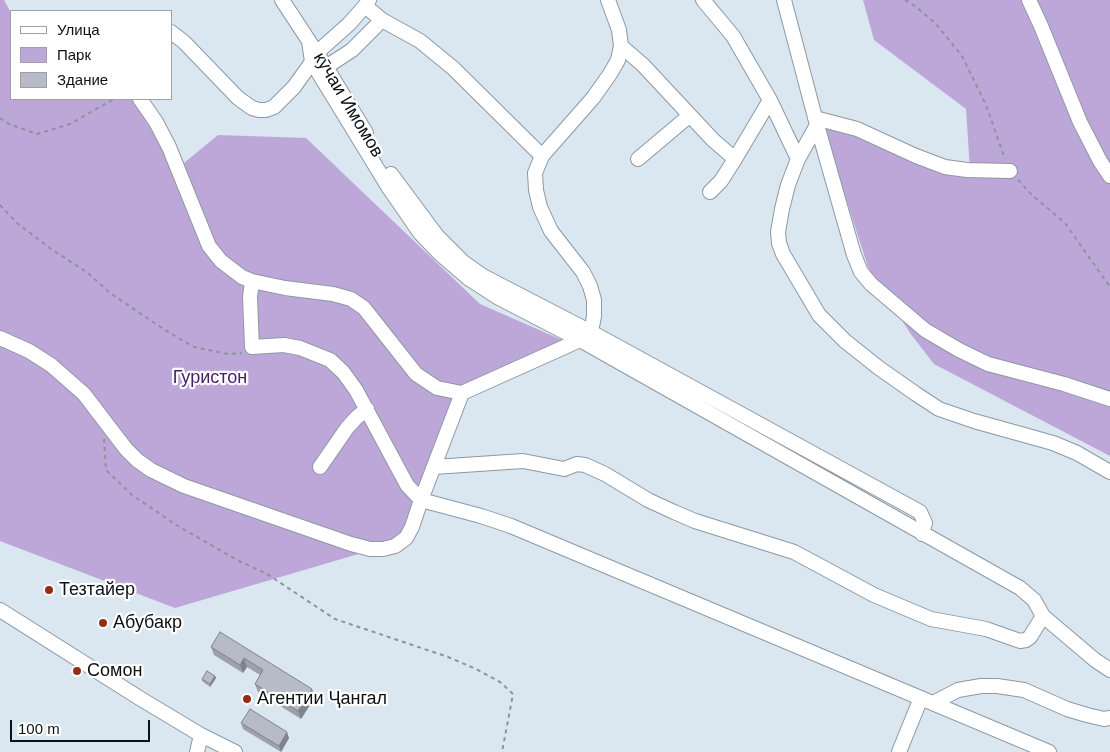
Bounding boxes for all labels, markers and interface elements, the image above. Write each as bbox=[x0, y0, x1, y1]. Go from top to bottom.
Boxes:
legend bbox=[10, 10, 172, 100]
text: Улица bbox=[57, 21, 100, 38]
text: Парк bbox=[57, 46, 91, 63]
street label: кӯчаи Имомов bbox=[308, 49, 388, 161]
text: Здание bbox=[57, 71, 108, 88]
park label: Гуристон bbox=[173, 367, 247, 389]
place label: Тезтайер bbox=[59, 579, 135, 601]
marker: Тезтайер bbox=[43, 584, 55, 596]
place label: Абубакр bbox=[113, 612, 182, 634]
marker: Абубакр bbox=[97, 617, 109, 629]
place label: Сомон bbox=[87, 660, 142, 682]
marker: Сомон bbox=[71, 665, 83, 677]
place label: Агентии Ҷангал bbox=[257, 688, 387, 710]
marker: Агентии Ҷангал bbox=[241, 693, 253, 705]
scale bar bbox=[12, 710, 152, 742]
text: 100 m bbox=[18, 720, 60, 737]

